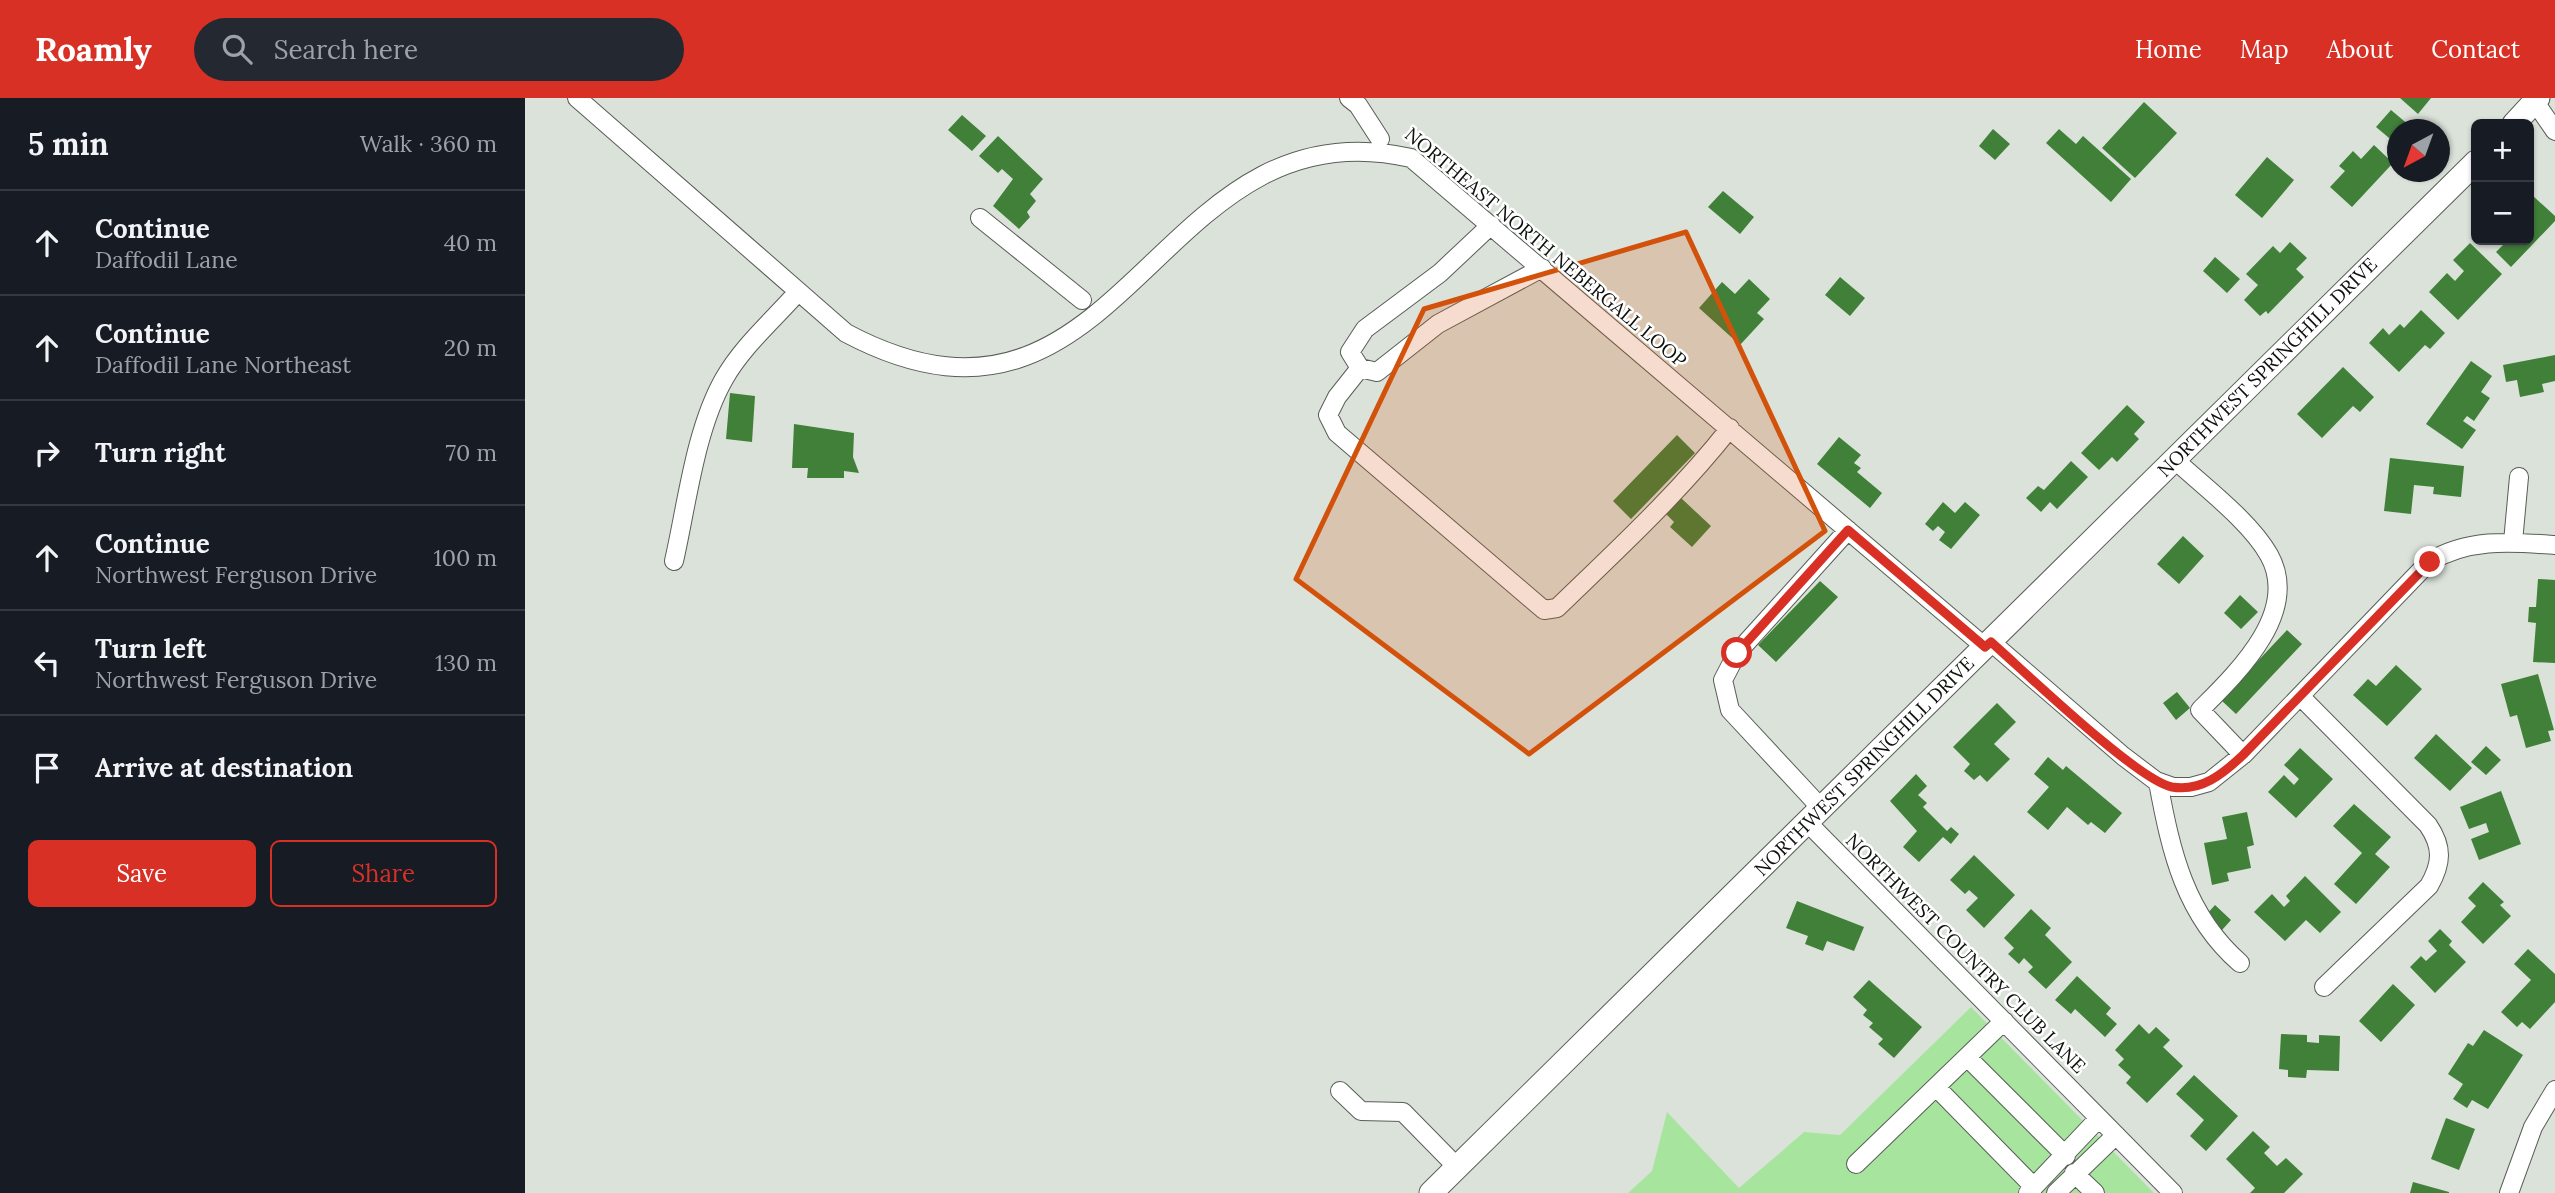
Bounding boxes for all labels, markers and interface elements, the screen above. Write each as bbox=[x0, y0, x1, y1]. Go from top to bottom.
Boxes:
search box bbox=[194, 18, 684, 81]
text: Roamly bbox=[35, 28, 152, 70]
icon: search bbox=[218, 30, 256, 68]
text: Search here bbox=[274, 33, 418, 66]
text: Home bbox=[2135, 34, 2202, 65]
text: Map bbox=[2240, 34, 2289, 65]
text: About bbox=[2327, 34, 2393, 65]
text: Contact bbox=[2431, 34, 2520, 65]
north arrow bbox=[2387, 119, 2450, 182]
map controls bbox=[2471, 119, 2534, 245]
button: + bbox=[2471, 119, 2534, 182]
street label: NORTHEAST NORTH NEBERGALL LOOP bbox=[1400, 122, 1692, 372]
text: 5 min bbox=[28, 125, 109, 163]
text: Walk · 360 m bbox=[360, 129, 497, 158]
button: − bbox=[2471, 182, 2534, 245]
text: Continue bbox=[95, 212, 210, 245]
icon: ahead bbox=[28, 224, 66, 262]
text: 40 m bbox=[444, 228, 497, 257]
text: Daffodil Lane bbox=[95, 245, 238, 274]
street label: NORTHWEST SPRINGHILL DRIVE bbox=[2152, 252, 2382, 482]
text: Continue bbox=[95, 317, 210, 350]
icon: ahead bbox=[28, 329, 66, 367]
text: 20 m bbox=[444, 333, 497, 362]
text: Daffodil Lane Northeast bbox=[95, 350, 351, 379]
icon: right bbox=[28, 434, 66, 472]
text: Turn right bbox=[95, 436, 226, 469]
text: 70 m bbox=[446, 438, 497, 467]
text: Continue bbox=[95, 527, 210, 560]
icon: ahead bbox=[28, 539, 66, 577]
text: 100 m bbox=[433, 543, 497, 572]
route end bbox=[2414, 546, 2445, 577]
text: Northwest Ferguson Drive bbox=[95, 560, 377, 589]
text: Turn left bbox=[95, 632, 206, 665]
route start bbox=[1721, 637, 1752, 668]
icon: left bbox=[28, 644, 66, 682]
text: 130 m bbox=[435, 648, 497, 677]
street label: NORTHWEST SPRINGHILL DRIVE bbox=[1749, 651, 1979, 881]
text: Northwest Ferguson Drive bbox=[95, 665, 377, 694]
icon: arrive bbox=[28, 749, 66, 787]
text: Arrive at destination bbox=[95, 751, 353, 784]
street label: NORTHWEST COUNTRY CLUB LANE bbox=[1841, 828, 2091, 1078]
button: Save bbox=[28, 840, 256, 907]
button: Share bbox=[270, 840, 497, 907]

